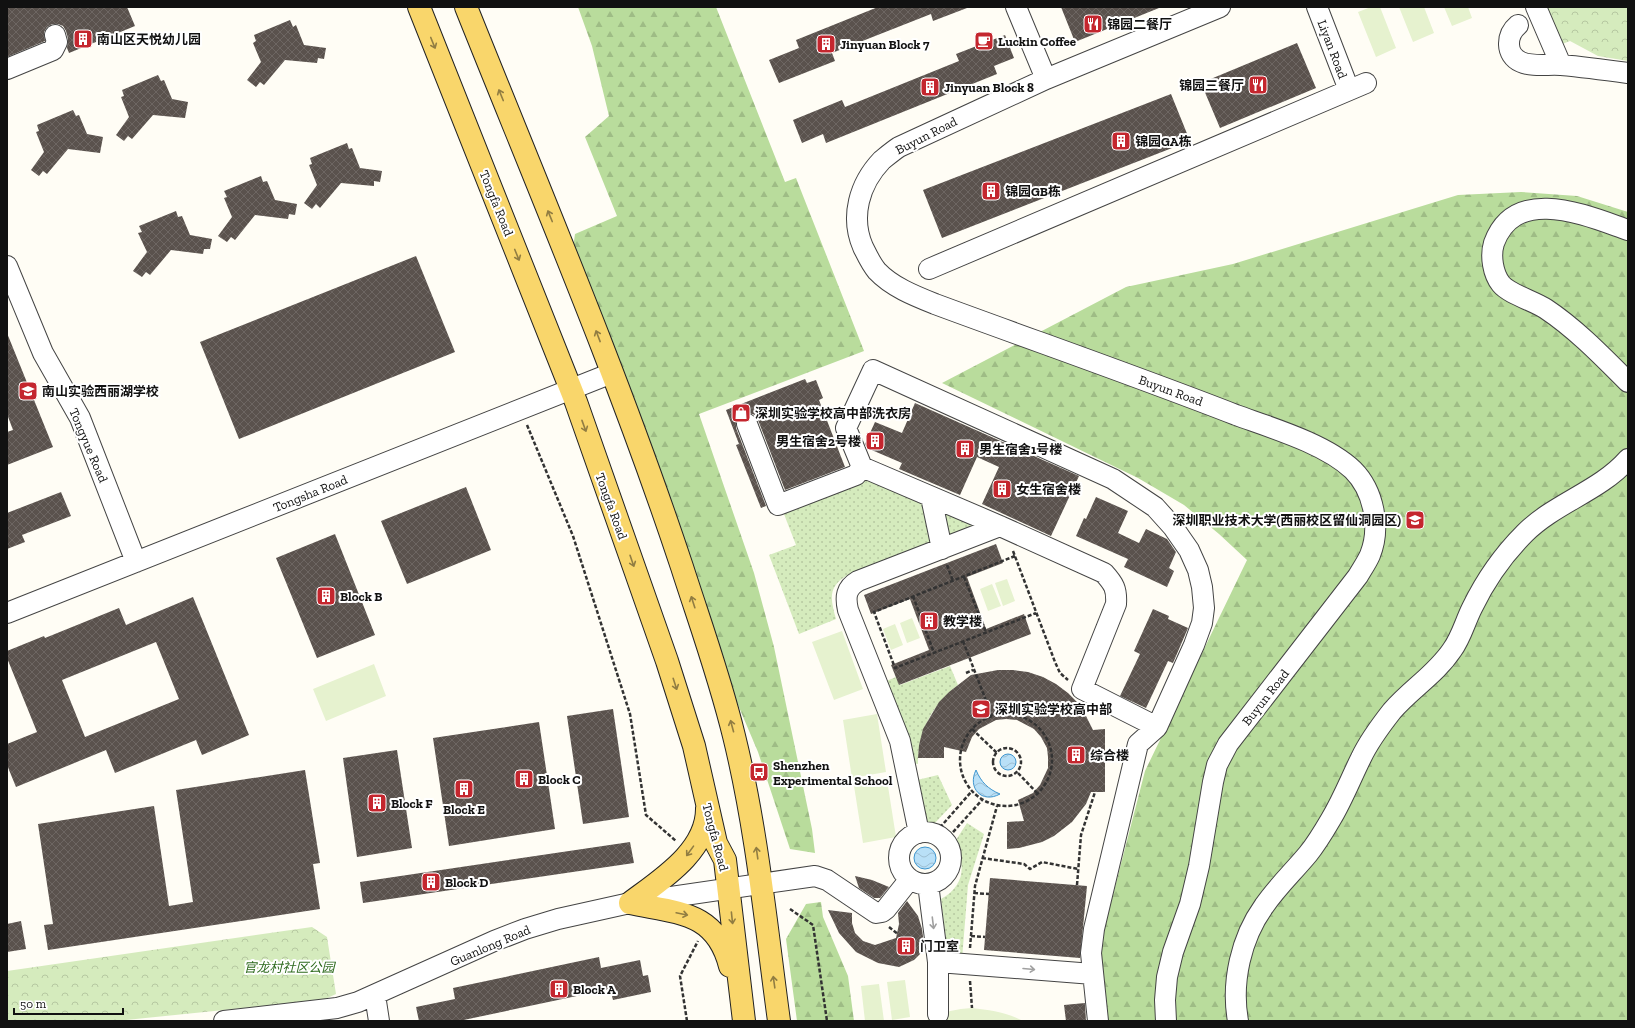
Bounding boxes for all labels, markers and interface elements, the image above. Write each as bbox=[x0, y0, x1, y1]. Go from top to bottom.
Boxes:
restaurant icon: 锦园二餐厅 bbox=[1082, 13, 1104, 35]
place label: 锦园二餐厅 bbox=[1107, 17, 1172, 32]
street label: Liyan Road bbox=[1314, 18, 1351, 81]
building icon: 南山区天悦幼儿园 bbox=[72, 28, 94, 50]
cafe icon: Luckin Coffee bbox=[973, 30, 995, 52]
place label: 南山区天悦幼儿园 bbox=[97, 32, 201, 47]
building icon: Jinyuan Block 7 bbox=[815, 33, 837, 55]
place label: Luckin Coffee bbox=[998, 34, 1077, 49]
one-way arrow bbox=[430, 37, 437, 49]
place label: Jinyuan Block 7 bbox=[840, 37, 930, 52]
restaurant icon: 锦园三餐厅 bbox=[1247, 74, 1269, 96]
building icon: Jinyuan Block 8 bbox=[919, 76, 941, 98]
place label: 锦园三餐厅 bbox=[1179, 78, 1244, 93]
place label: Jinyuan Block 8 bbox=[944, 80, 1034, 95]
one-way arrow bbox=[497, 89, 505, 101]
street label: Buyun Road bbox=[893, 113, 960, 157]
building icon: 锦园GA栋 bbox=[1110, 130, 1132, 152]
place label: 锦园GA栋 bbox=[1135, 134, 1192, 149]
street label: Tongfa Road bbox=[477, 168, 517, 238]
building icon: 锦园GB栋 bbox=[980, 180, 1002, 202]
place label: 锦园GB栋 bbox=[1005, 184, 1061, 199]
one-way arrow bbox=[545, 210, 553, 222]
one-way arrow bbox=[514, 249, 522, 261]
one-way arrow bbox=[594, 331, 602, 343]
street label: Buyun Road bbox=[1137, 372, 1205, 409]
school or university icon: 南山实验西丽湖学校 bbox=[17, 380, 39, 402]
place label: 南山实验西丽湖学校 bbox=[42, 384, 159, 399]
shop icon: 深圳实验学校高中部洗衣房 bbox=[730, 402, 752, 424]
street label: Tongyue Road bbox=[66, 406, 111, 485]
place label: 深圳实验学校高中部洗衣房 bbox=[755, 406, 911, 421]
one-way arrow bbox=[581, 419, 588, 432]
building icon: 男生宿舍2号楼 bbox=[864, 430, 886, 452]
place label: 男生宿舍2号楼 bbox=[776, 434, 861, 449]
building icon: 男生宿舍1号楼 bbox=[954, 438, 976, 460]
place label: 男生宿舍1号楼 bbox=[979, 442, 1062, 457]
street label: Tongfa Road bbox=[593, 471, 631, 542]
street label: Tongsha Road bbox=[271, 472, 349, 515]
building icon: 女生宿舍楼 bbox=[991, 478, 1013, 500]
place label: 女生宿舍楼 bbox=[1016, 482, 1081, 497]
school or university icon: 深圳职业技术大学(西丽校区留仙洞园区) bbox=[1404, 509, 1426, 531]
place label: 深圳职业技术大学(西丽校区留仙洞园区) bbox=[1172, 513, 1401, 528]
one-way arrow bbox=[629, 555, 637, 567]
building icon: Block B bbox=[315, 585, 337, 607]
place label: Block B bbox=[340, 589, 382, 604]
one-way arrow bbox=[689, 596, 696, 609]
building icon: 教学楼 bbox=[918, 610, 940, 632]
place label: 教学楼 bbox=[943, 614, 982, 629]
street label: Buyun Road bbox=[1239, 666, 1292, 728]
one-way arrow bbox=[671, 678, 679, 690]
school or university icon: 深圳实验学校高中部 bbox=[970, 698, 992, 720]
place label: 深圳实验学校高中部 bbox=[995, 702, 1112, 717]
one-way arrow bbox=[727, 720, 735, 733]
building icon: 综合楼 bbox=[1065, 744, 1087, 766]
place label: 综合楼 bbox=[1090, 748, 1129, 763]
place label: Shenzhen Experimental School bbox=[773, 758, 893, 788]
bus stop icon: Shenzhen Experimental School bbox=[748, 761, 770, 783]
building icon: Block C bbox=[513, 768, 535, 790]
place label: Block C bbox=[538, 772, 581, 787]
building icon: Block E bbox=[453, 778, 475, 800]
building icon: Block F bbox=[366, 792, 388, 814]
place label: Block F bbox=[391, 796, 433, 811]
street label: Tongfa Road bbox=[699, 801, 732, 873]
place label: Block E bbox=[443, 802, 485, 817]
one-way arrow bbox=[686, 845, 694, 856]
one-way arrow bbox=[753, 847, 761, 860]
building icon: Block D bbox=[420, 871, 442, 893]
place label: Block D bbox=[445, 875, 488, 890]
one-way arrow bbox=[675, 910, 688, 918]
one-way arrow bbox=[728, 911, 736, 924]
one-way arrow bbox=[930, 916, 937, 929]
street label: Guanlong Road bbox=[448, 922, 533, 969]
building icon: 门卫室 bbox=[895, 935, 917, 957]
place label: 门卫室 bbox=[920, 939, 959, 954]
park label: 官龙村社区公园 bbox=[243, 960, 336, 975]
one-way arrow bbox=[1022, 966, 1035, 973]
one-way arrow bbox=[770, 976, 778, 989]
building icon: Block A bbox=[548, 978, 570, 1000]
place label: Block A bbox=[573, 982, 616, 997]
scale bar bbox=[14, 990, 123, 1016]
text: 50 m bbox=[20, 997, 47, 1011]

